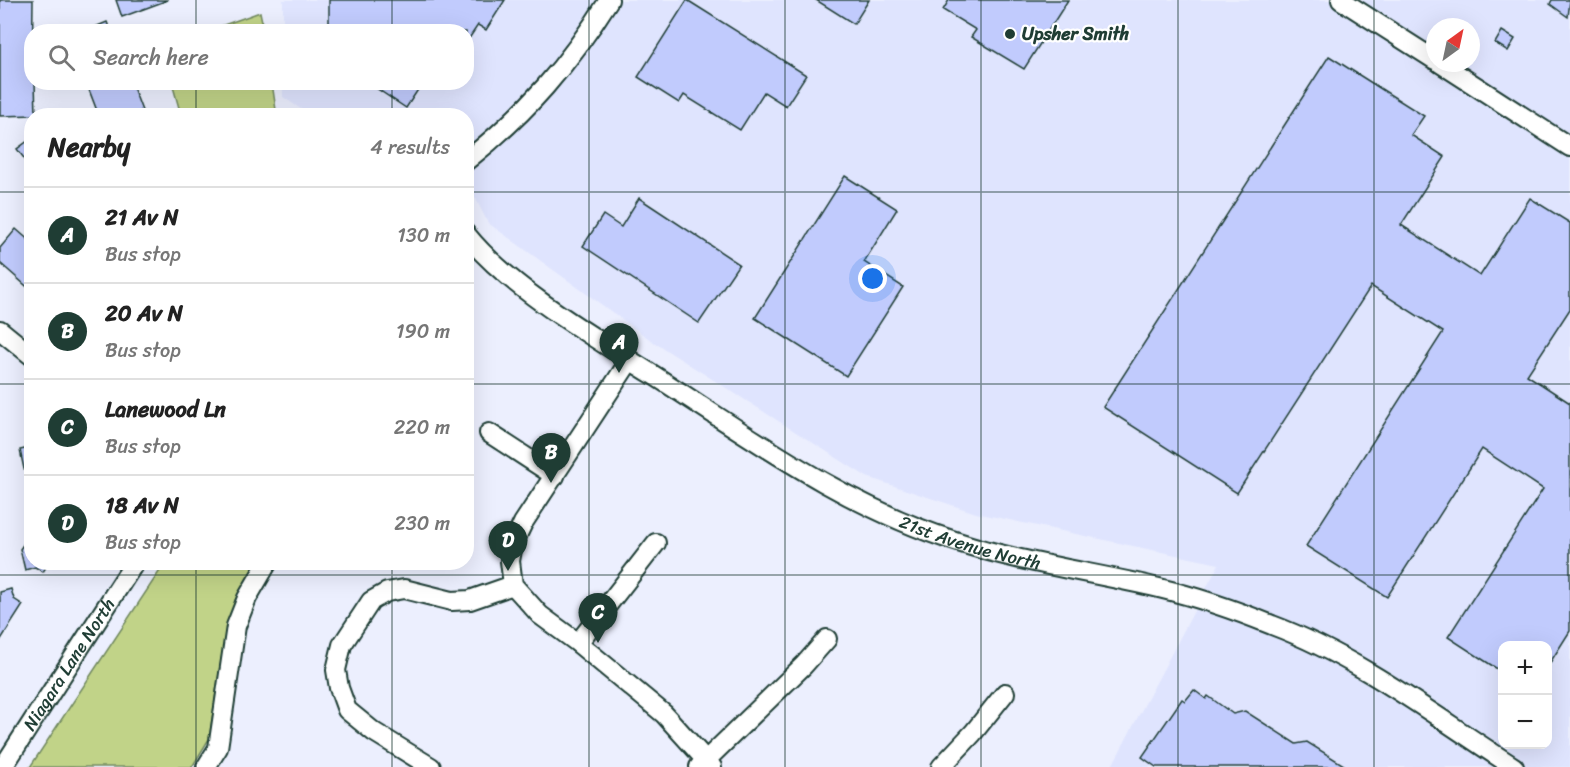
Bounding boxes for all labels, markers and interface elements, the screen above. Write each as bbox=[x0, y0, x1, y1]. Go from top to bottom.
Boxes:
place label: Upsher Smith bbox=[1022, 18, 1130, 50]
north arrow bbox=[1426, 18, 1480, 72]
search box bbox=[24, 24, 474, 90]
marker: Upsher Smith bbox=[1003, 27, 1017, 41]
text: Search here bbox=[93, 38, 209, 77]
icon: search bbox=[45, 41, 78, 74]
text: Nearby bbox=[48, 124, 130, 170]
text: 4 results bbox=[370, 130, 450, 165]
text: 21 Av N bbox=[105, 198, 178, 237]
text: A bbox=[61, 218, 74, 253]
text: 130 m bbox=[397, 218, 450, 253]
text: Bus stop bbox=[105, 237, 181, 272]
your location bbox=[858, 264, 887, 293]
text: 20 Av N bbox=[105, 294, 183, 333]
text: B bbox=[61, 314, 74, 349]
text: 190 m bbox=[396, 314, 450, 349]
pin: A bbox=[600, 324, 638, 373]
text: Bus stop bbox=[105, 333, 181, 368]
text: Lanewood Ln bbox=[105, 390, 226, 429]
text: C bbox=[61, 410, 74, 445]
text: 220 m bbox=[394, 410, 450, 445]
text: Bus stop bbox=[105, 429, 181, 464]
pin: B bbox=[532, 434, 570, 483]
text: 18 Av N bbox=[105, 486, 179, 525]
text: D bbox=[62, 506, 73, 541]
text: 230 m bbox=[394, 506, 450, 541]
street label: 21st Avenue North bbox=[894, 506, 1044, 579]
pin: D bbox=[488, 522, 528, 571]
text: Bus stop bbox=[105, 525, 181, 560]
street label: Niagara Lane North bbox=[14, 592, 124, 737]
pin: C bbox=[578, 594, 618, 643]
map controls bbox=[1498, 641, 1552, 749]
button: + bbox=[1498, 641, 1552, 695]
button: − bbox=[1498, 695, 1552, 749]

